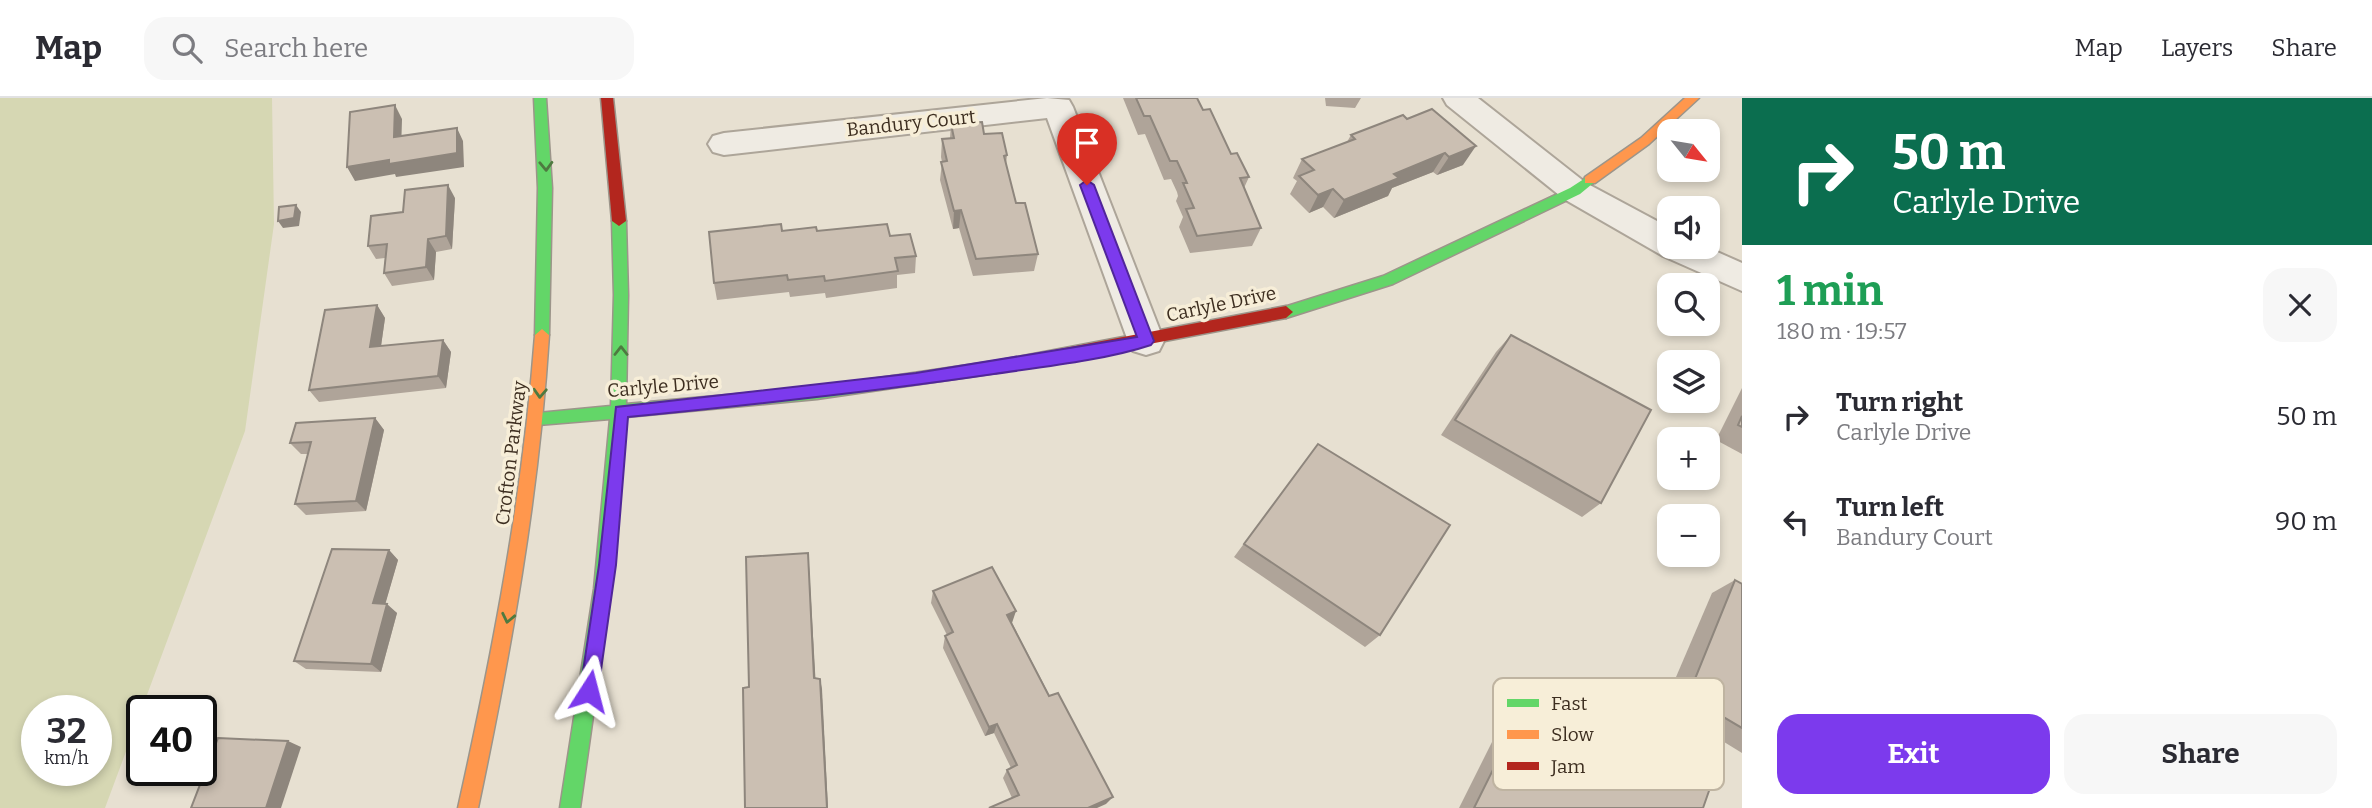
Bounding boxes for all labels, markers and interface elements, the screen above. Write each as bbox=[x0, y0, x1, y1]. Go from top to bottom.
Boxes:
search box bbox=[144, 17, 634, 80]
text: Map bbox=[35, 28, 102, 68]
icon: search bbox=[168, 29, 206, 67]
text: Search here bbox=[224, 33, 368, 64]
text: Map bbox=[2075, 34, 2123, 62]
text: Layers bbox=[2161, 34, 2233, 62]
text: Share bbox=[2271, 34, 2337, 62]
street label: Bandury Court bbox=[845, 105, 977, 141]
pin bbox=[1057, 113, 1117, 185]
north arrow bbox=[1657, 119, 1720, 182]
map controls bbox=[1657, 119, 1720, 567]
text: 50 m bbox=[1892, 123, 2005, 182]
icon: arrive bbox=[1068, 124, 1106, 162]
icon: right bbox=[1777, 126, 1868, 217]
one-way arrow bbox=[538, 161, 553, 172]
text: Carlyle Drive bbox=[1892, 183, 2080, 221]
button: sound bbox=[1657, 196, 1720, 259]
text: 1 min bbox=[1777, 266, 1883, 316]
button: close bbox=[2263, 268, 2337, 342]
button: search bbox=[1657, 273, 1720, 336]
street label: Carlyle Drive bbox=[1164, 281, 1278, 327]
text: 180 m · 19:57 bbox=[1777, 317, 1907, 345]
one-way arrow bbox=[613, 345, 629, 356]
button: layers bbox=[1657, 350, 1720, 413]
street label: Carlyle Drive bbox=[606, 370, 720, 402]
street label: Crofton Parkway bbox=[491, 379, 531, 527]
text: Turn right bbox=[1836, 387, 1963, 418]
one-way arrow bbox=[532, 388, 547, 399]
icon: right bbox=[1777, 398, 1815, 436]
text: 50 m bbox=[2276, 401, 2337, 432]
text: Carlyle Drive bbox=[1836, 418, 1971, 446]
button: + bbox=[1657, 427, 1720, 490]
text: Turn left bbox=[1836, 492, 1944, 523]
icon: left bbox=[1777, 503, 1815, 541]
button: − bbox=[1657, 504, 1720, 567]
text: 90 m bbox=[2275, 506, 2337, 537]
text: Bandury Court bbox=[1836, 523, 1993, 551]
one-way arrow bbox=[501, 612, 516, 624]
position arrow bbox=[552, 654, 626, 728]
legend bbox=[1493, 678, 1724, 790]
text: Fast bbox=[1551, 692, 1588, 715]
speed limit sign: 40 bbox=[126, 695, 217, 786]
text: 32 bbox=[47, 710, 86, 752]
button: Exit bbox=[1777, 714, 2050, 794]
button: Share bbox=[2064, 714, 2337, 794]
text: Slow bbox=[1551, 723, 1594, 746]
text: km/h bbox=[44, 747, 89, 769]
text: Jam bbox=[1550, 755, 1585, 778]

